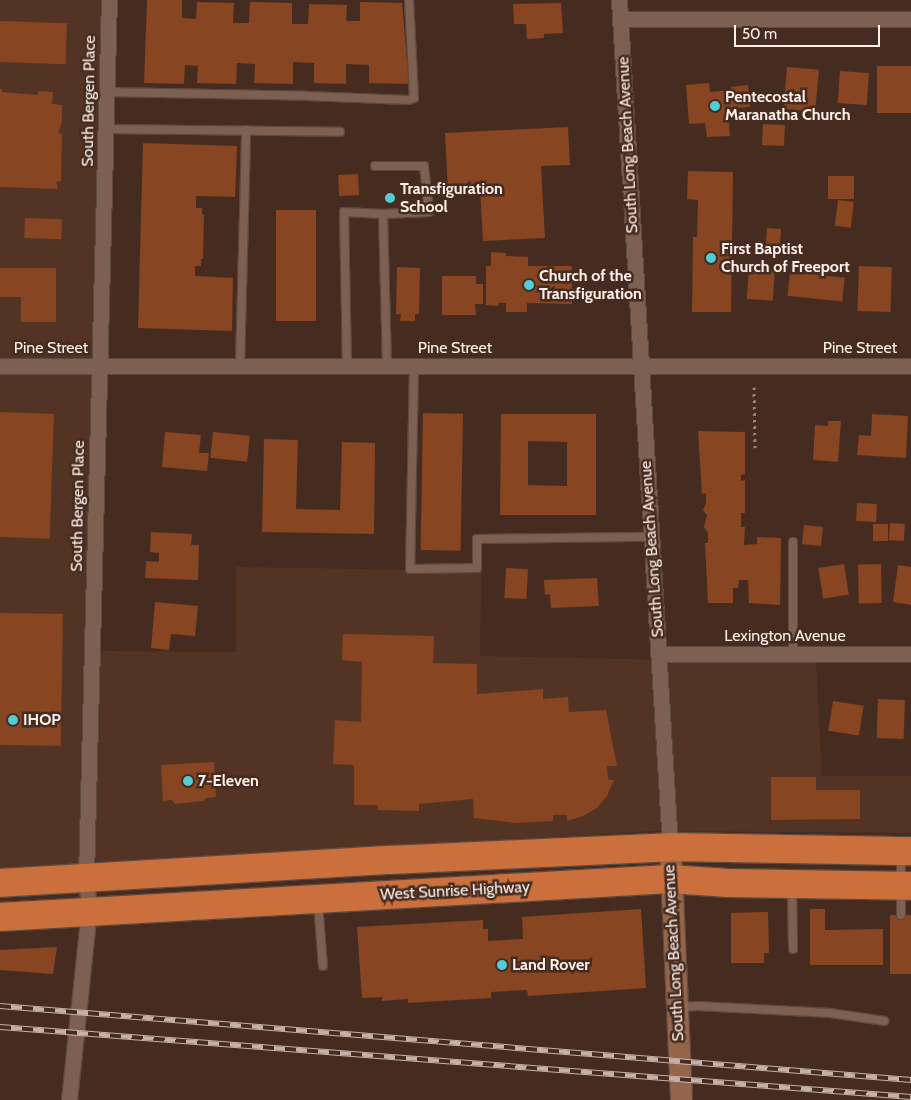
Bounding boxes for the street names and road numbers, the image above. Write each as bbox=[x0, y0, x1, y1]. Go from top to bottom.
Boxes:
street label: South Bergen Place bbox=[78, 35, 100, 167]
street label: South Long Beach Avenue bbox=[614, 56, 642, 234]
street label: Pine Street bbox=[14, 338, 88, 358]
street label: Pine Street bbox=[418, 338, 492, 358]
street label: Pine Street bbox=[823, 338, 897, 358]
street label: South Bergen Place bbox=[67, 440, 89, 572]
street label: South Long Beach Avenue bbox=[636, 460, 668, 638]
street label: Lexington Avenue bbox=[724, 626, 846, 646]
street label: South Long Beach Avenue bbox=[660, 864, 688, 1042]
street label: West Sunrise Highway bbox=[380, 877, 530, 905]

